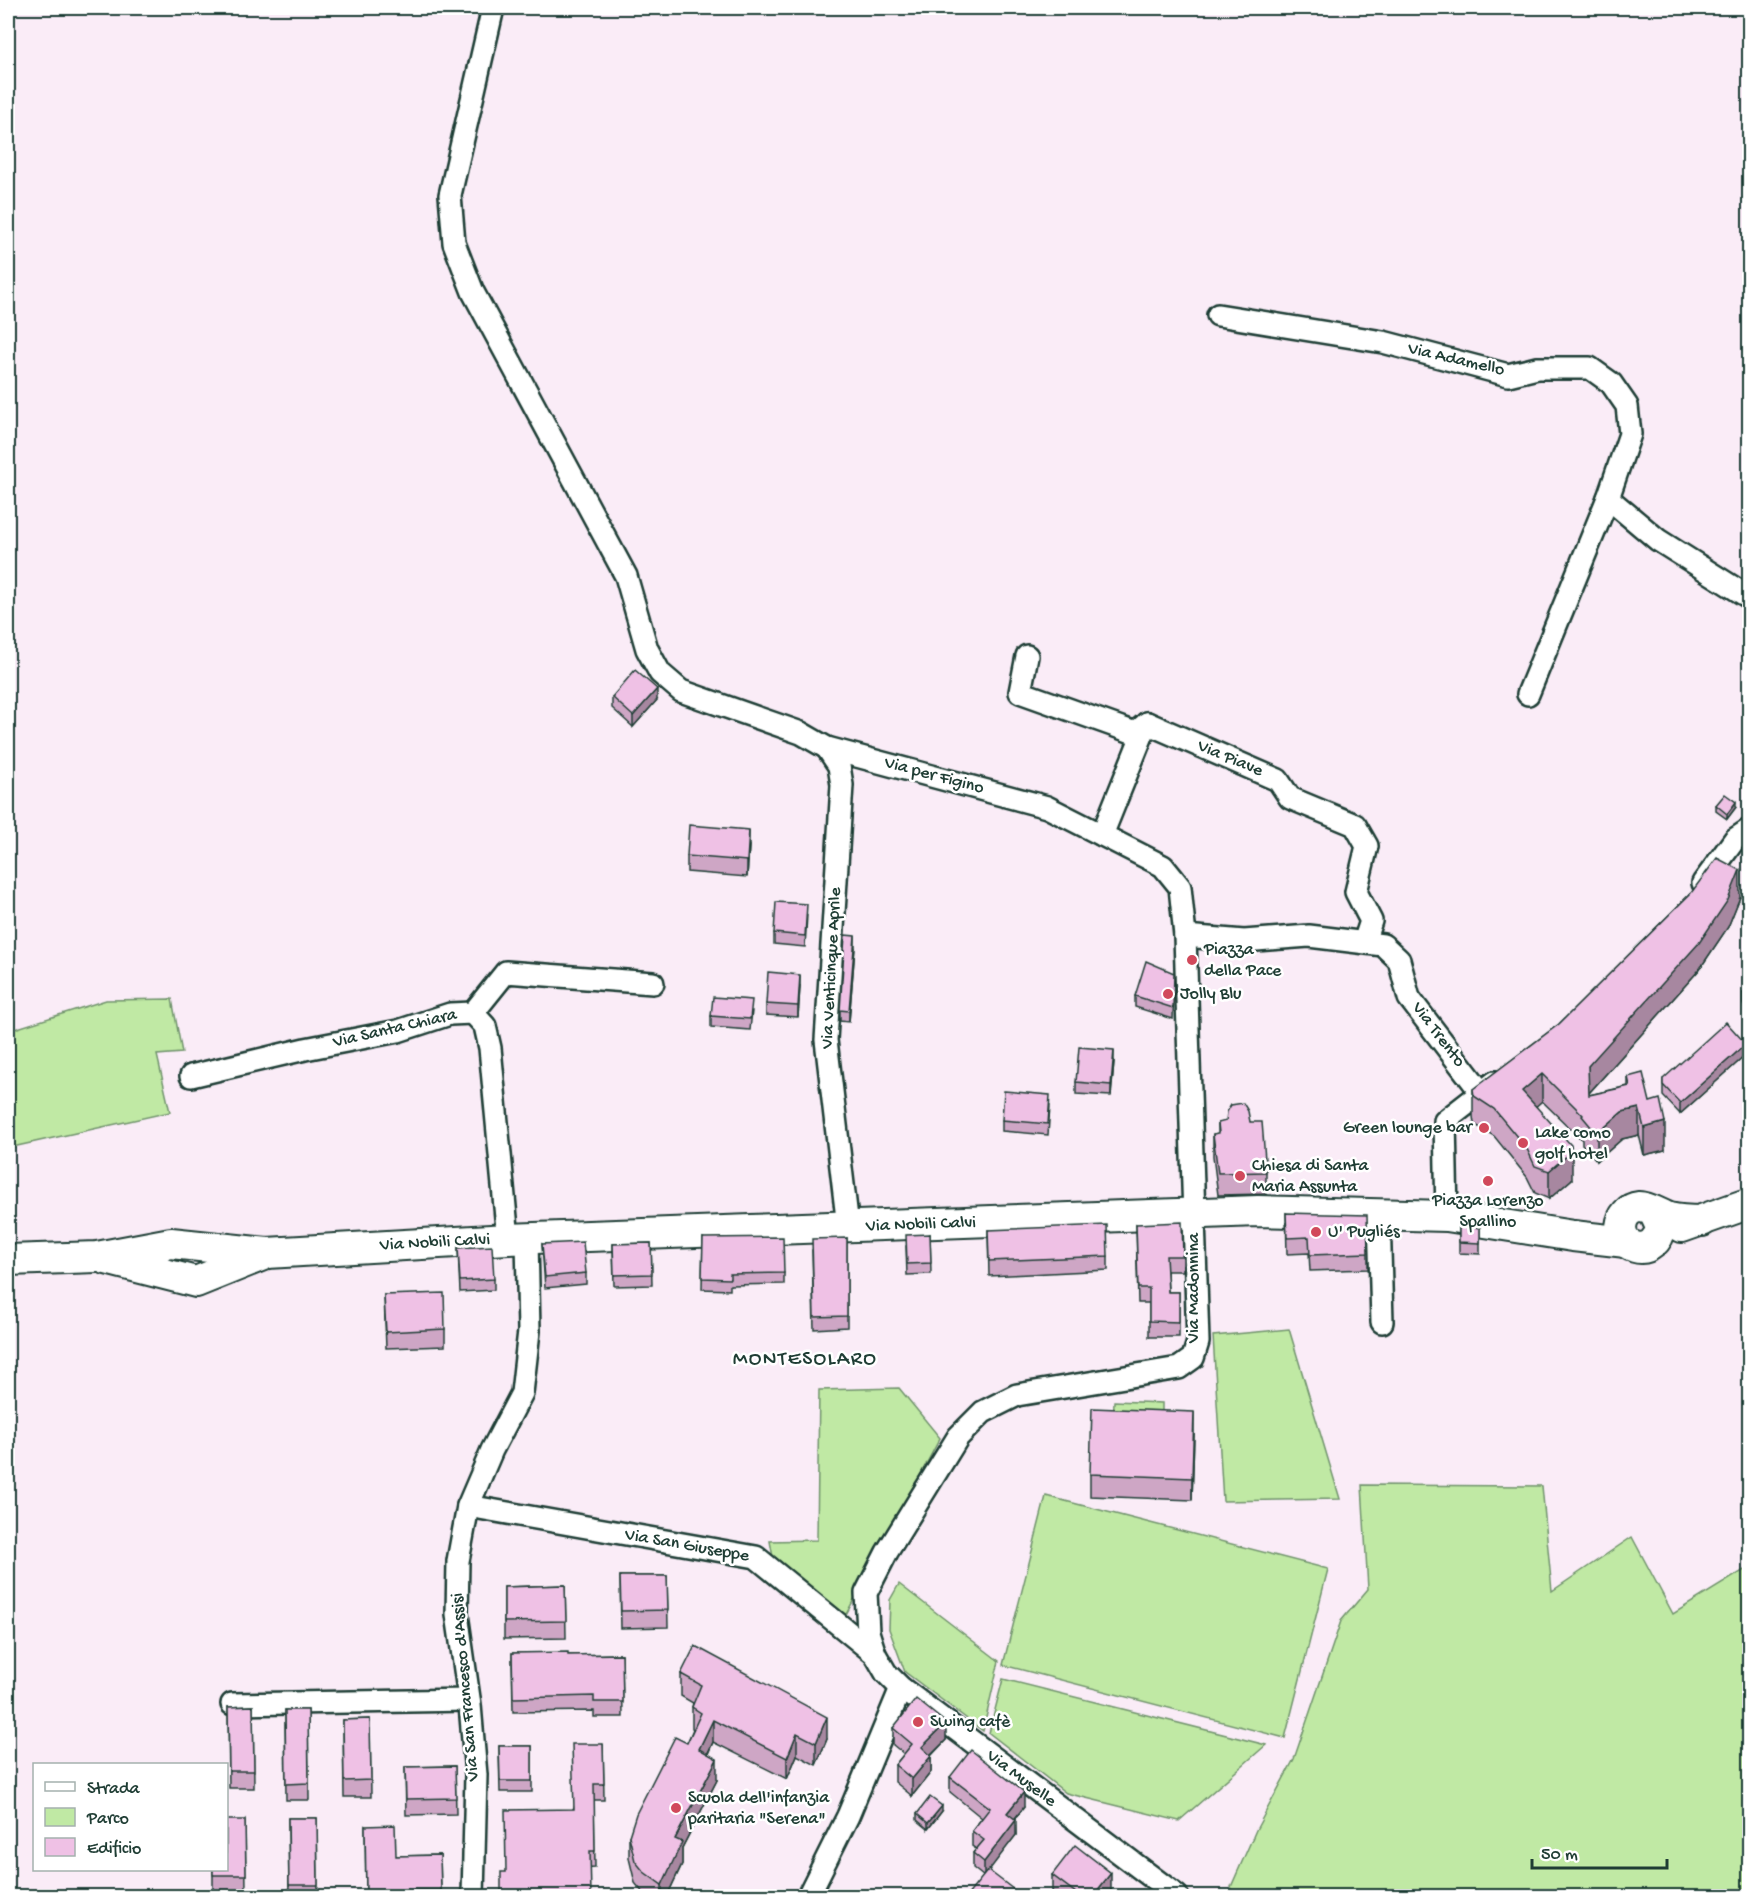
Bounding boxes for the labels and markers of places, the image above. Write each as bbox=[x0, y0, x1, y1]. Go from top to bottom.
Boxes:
place label: Piazza della Pace bbox=[1203, 940, 1282, 982]
marker: Piazza della Pace bbox=[1185, 953, 1199, 967]
place label: Jolly Blu bbox=[1180, 984, 1242, 1005]
marker: Jolly Blu bbox=[1161, 987, 1175, 1001]
place label: Green lounge bar bbox=[1343, 1118, 1474, 1139]
marker: Green lounge bar bbox=[1477, 1121, 1491, 1135]
place label: Lake como golf hotel bbox=[1535, 1123, 1611, 1165]
marker: Lake como golf hotel bbox=[1516, 1136, 1530, 1150]
place label: Chiesa di Santa Maria Assunta bbox=[1252, 1156, 1369, 1198]
marker: Chiesa di Santa Maria Assunta bbox=[1233, 1169, 1247, 1183]
marker: Piazza Lorenzo Spallino bbox=[1481, 1174, 1495, 1188]
place label: Piazza Lorenzo Spallino bbox=[1431, 1191, 1544, 1233]
place label: U' Pugliés bbox=[1328, 1222, 1401, 1243]
marker: U' Pugliés bbox=[1309, 1225, 1323, 1239]
place label: Swing cafè bbox=[930, 1712, 1011, 1733]
marker: Swing cafè bbox=[911, 1715, 925, 1729]
place label: Scuola dell'infanzia paritaria "Serena" bbox=[687, 1788, 830, 1830]
marker: Scuola dell'infanzia paritaria "Serena" bbox=[669, 1801, 683, 1815]

